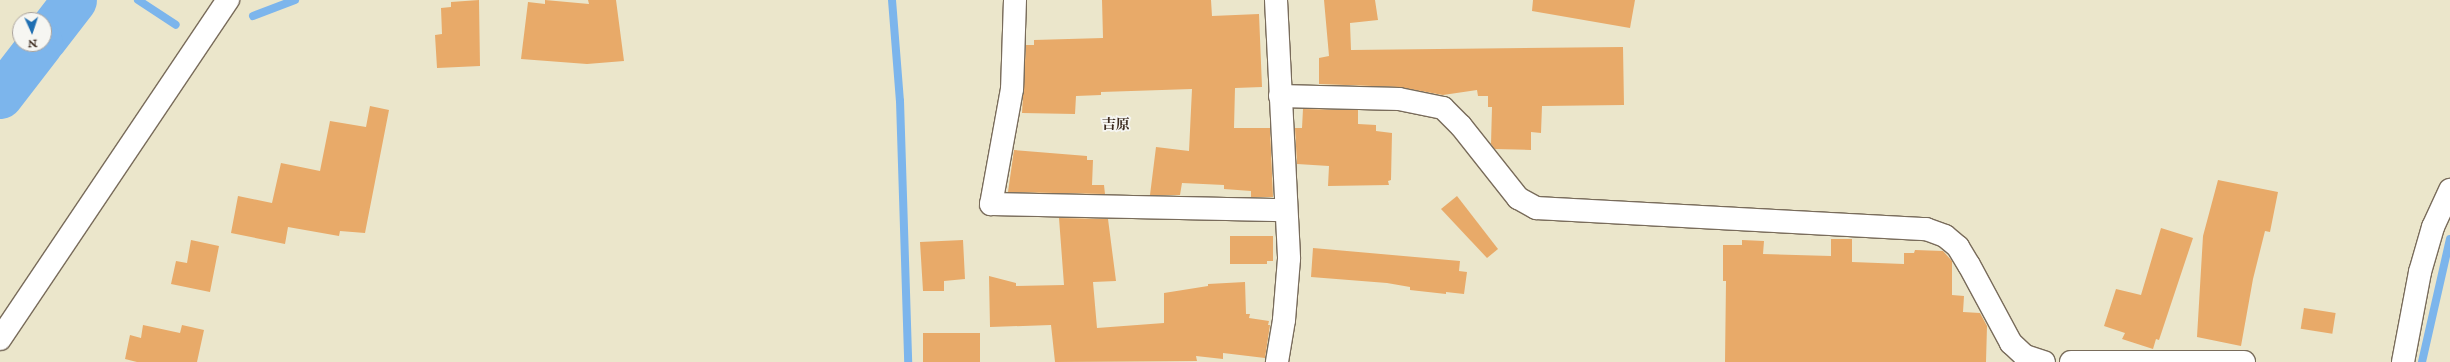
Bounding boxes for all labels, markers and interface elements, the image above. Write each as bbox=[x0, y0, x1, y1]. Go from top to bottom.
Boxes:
north arrow bbox=[12, 12, 52, 52]
text: N bbox=[27, 36, 38, 50]
district label: 吉原 bbox=[1102, 117, 1130, 133]

